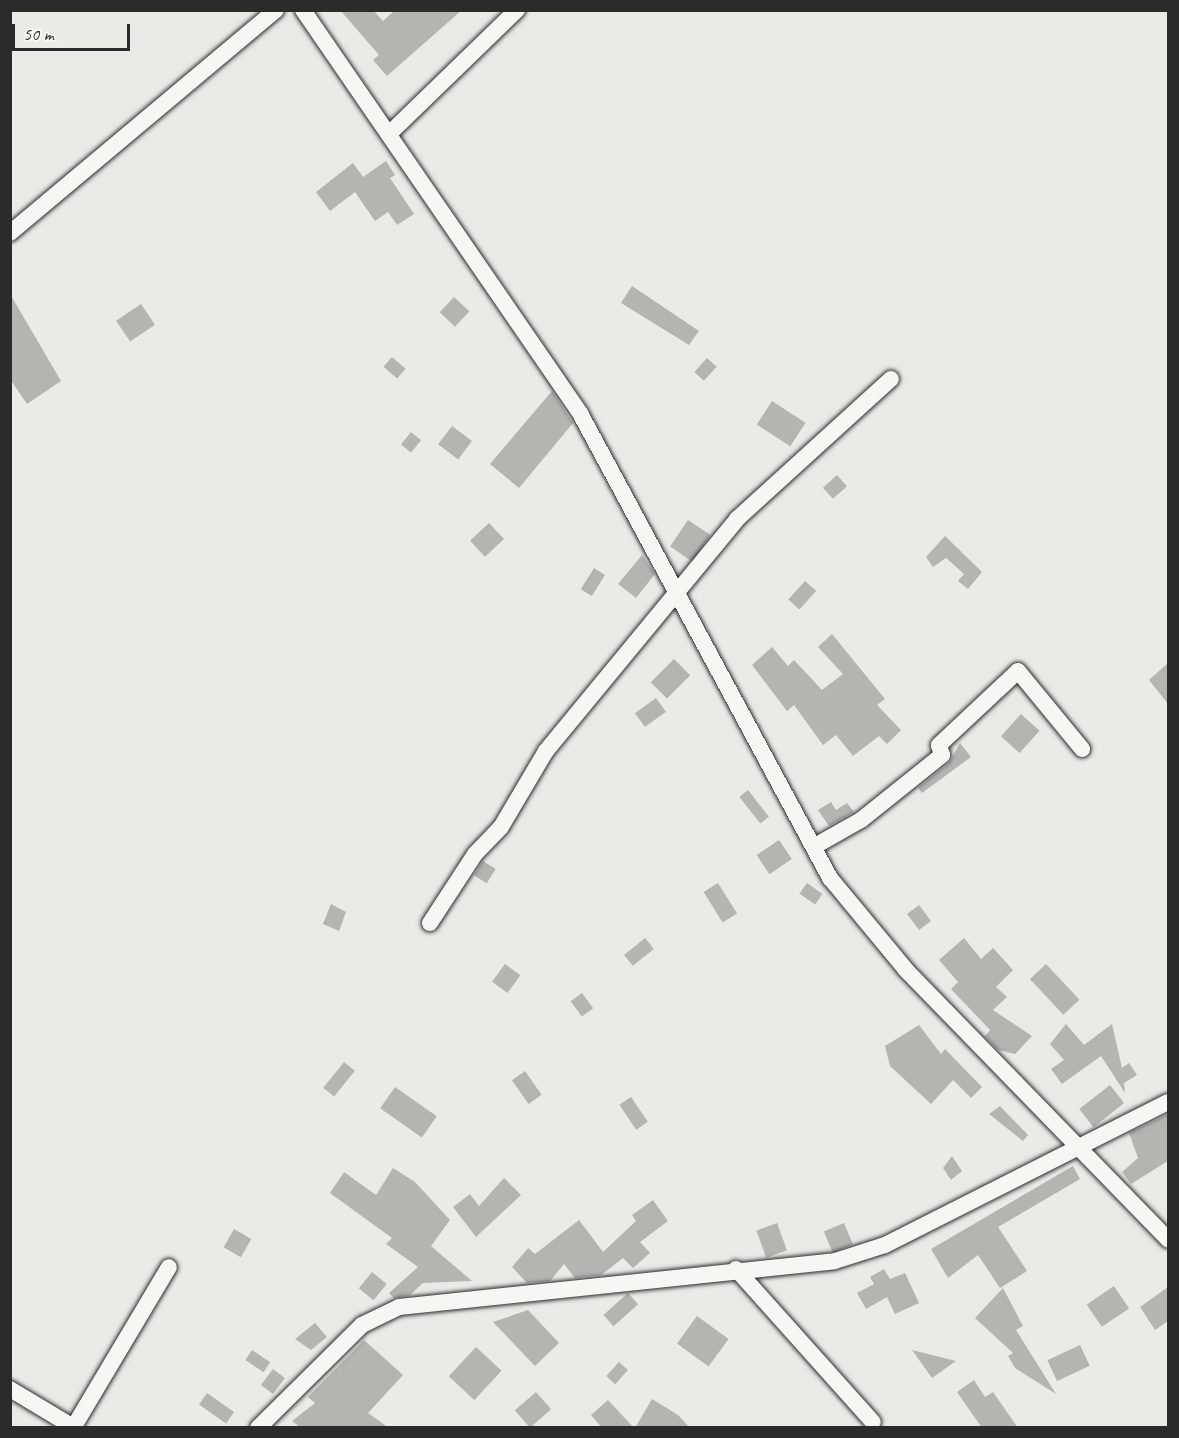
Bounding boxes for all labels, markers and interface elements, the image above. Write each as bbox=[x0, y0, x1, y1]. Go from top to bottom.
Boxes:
scale bar bbox=[15, 12, 134, 50]
text: 50 m bbox=[23, 23, 54, 45]

